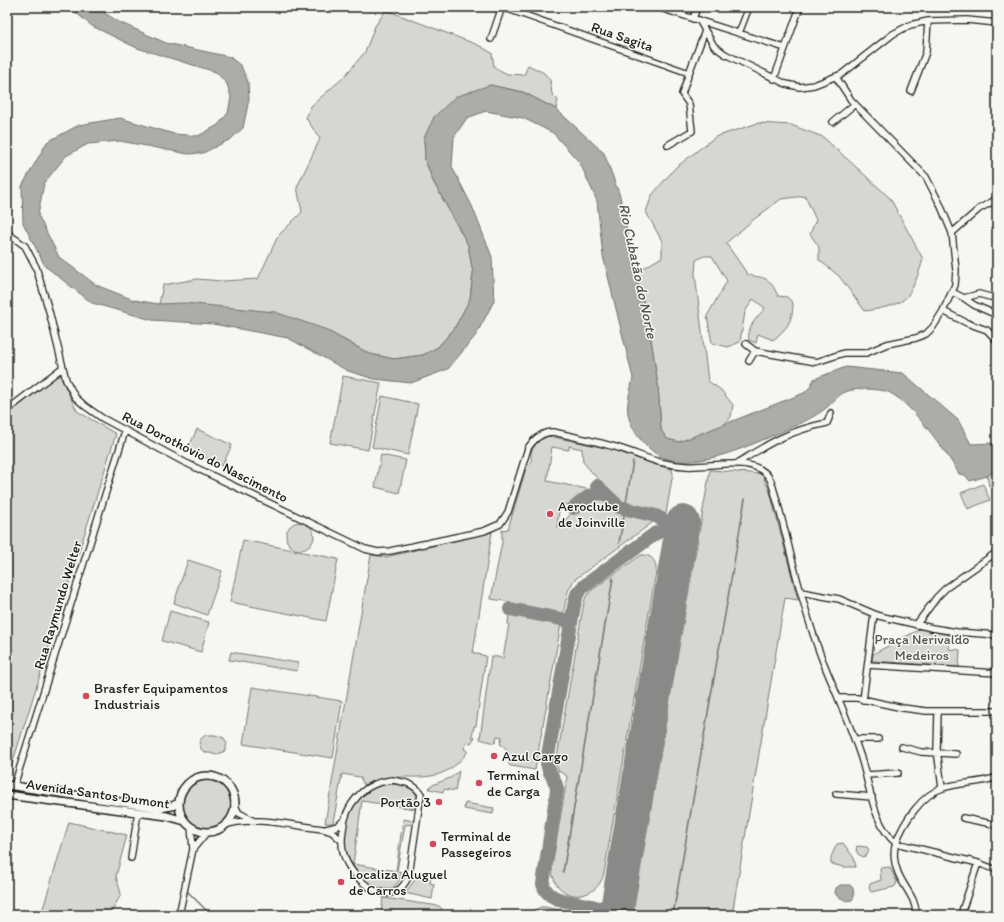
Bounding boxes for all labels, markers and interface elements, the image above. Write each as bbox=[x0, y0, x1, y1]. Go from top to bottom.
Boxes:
street label: Rua Sagita bbox=[589, 19, 655, 56]
water label: Rio Cubatão do Norte bbox=[615, 202, 661, 341]
street label: Rua Dorothóvio do Nascimento bbox=[119, 408, 291, 506]
place label: Aeroclube de Joinville bbox=[558, 498, 625, 531]
marker: Aeroclube de Joinville bbox=[545, 509, 555, 519]
street label: Rua Raymundo Welter bbox=[30, 538, 86, 671]
park label: Praça Nerivaldo Medeiros bbox=[875, 631, 969, 664]
place label: Brasfer Equipamentos Industriais bbox=[94, 680, 228, 713]
marker: Brasfer Equipamentos Industriais bbox=[81, 691, 91, 701]
place label: Azul Cargo bbox=[502, 748, 568, 765]
marker: Azul Cargo bbox=[489, 751, 499, 761]
place label: Terminal de Carga bbox=[487, 767, 541, 800]
street label: Avenida Santos Dumont bbox=[25, 776, 171, 812]
marker: Terminal de Carga bbox=[474, 778, 484, 788]
place label: Portão 3 bbox=[380, 794, 431, 811]
marker: Portão 3 bbox=[434, 797, 444, 807]
place label: Terminal de Passegeiros bbox=[441, 828, 511, 861]
marker: Terminal de Passegeiros bbox=[428, 839, 438, 849]
place label: Localiza Aluguel de Carros bbox=[349, 866, 447, 899]
marker: Localiza Aluguel de Carros bbox=[336, 877, 346, 887]

